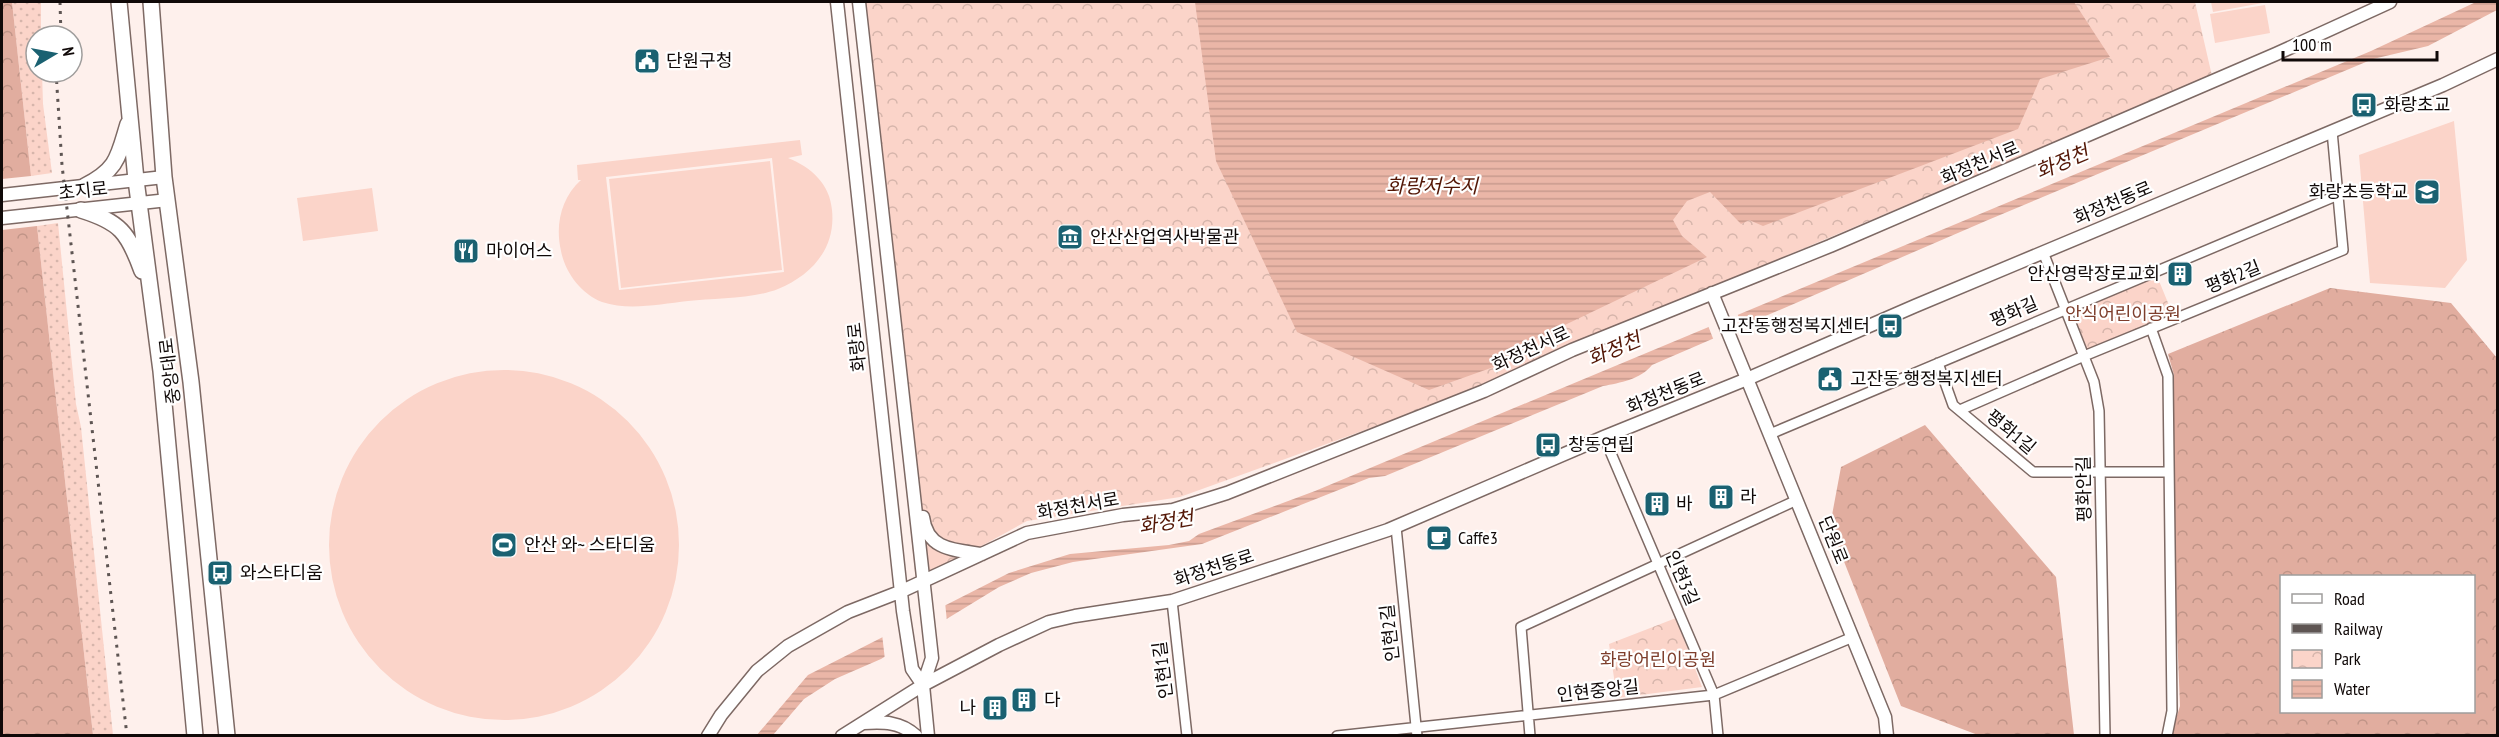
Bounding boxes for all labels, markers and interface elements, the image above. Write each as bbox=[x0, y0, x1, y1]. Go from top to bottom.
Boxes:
north arrow bbox=[24, 24, 84, 84]
scale bar bbox=[2283, 24, 2438, 62]
text: 100 m bbox=[2292, 33, 2332, 56]
text: N bbox=[58, 45, 79, 57]
public building icon: 단원구청 bbox=[632, 46, 662, 76]
place label: 단원구청 bbox=[666, 49, 732, 72]
bus stop icon: 화랑초교 bbox=[2349, 90, 2379, 120]
place label: 화랑초교 bbox=[2384, 93, 2450, 116]
street label: 화정천서로 bbox=[1937, 136, 2022, 189]
water label: 화정천 bbox=[2032, 138, 2095, 185]
water label: 화랑저수지 bbox=[1386, 173, 1480, 199]
street label: 초지로 bbox=[57, 176, 109, 205]
street label: 화정천동로 bbox=[2070, 176, 2155, 229]
school or university icon: 화랑초등학교 bbox=[2412, 177, 2442, 207]
place label: 화랑초등학교 bbox=[2309, 180, 2408, 203]
museum icon: 안산산업역사박물관 bbox=[1055, 222, 1085, 252]
place label: 안산산업역사박물관 bbox=[1090, 225, 1239, 248]
restaurant icon: 마이어스 bbox=[451, 236, 481, 266]
place label: 마이어스 bbox=[486, 239, 552, 262]
street label: 평화2길 bbox=[2202, 255, 2264, 298]
building icon: 안산영락장로교회 bbox=[2165, 259, 2195, 289]
place label: 안산영락장로교회 bbox=[2028, 262, 2160, 285]
street label: 평화길 bbox=[1986, 291, 2041, 332]
park label: 안식어린이공원 bbox=[2065, 302, 2181, 325]
bus stop icon: 고잔동행정복지센터 bbox=[1875, 311, 1905, 341]
place label: 고잔동행정복지센터 bbox=[1721, 314, 1870, 337]
street label: 화랑로 bbox=[842, 321, 871, 373]
street label: 화정천서로 bbox=[1488, 321, 1573, 376]
water label: 화정천 bbox=[1584, 325, 1647, 372]
street label: 중앙대로 bbox=[154, 337, 185, 405]
public building icon: 고잔동 행정복지센터 bbox=[1815, 364, 1845, 394]
street label: 화정천동로 bbox=[1623, 366, 1709, 419]
place label: 고잔동 행정복지센터 bbox=[1850, 367, 2003, 390]
street label: 평화1길 bbox=[1982, 404, 2041, 459]
bus stop icon: 창동연립 bbox=[1533, 430, 1563, 460]
place label: 창동연립 bbox=[1568, 433, 1634, 456]
street label: 평화안길 bbox=[2071, 456, 2096, 522]
building icon: 라 bbox=[1706, 482, 1736, 512]
place label: 라 bbox=[1740, 485, 1757, 508]
street label: 화정천서로 bbox=[1035, 487, 1121, 524]
building icon: 바 bbox=[1642, 489, 1672, 519]
place label: 바 bbox=[1676, 492, 1693, 515]
water label: 화정천 bbox=[1137, 504, 1198, 540]
street label: 단원로 bbox=[1813, 512, 1853, 567]
cafe icon: Caffe3 bbox=[1424, 523, 1454, 553]
place label: Caffe3 bbox=[1458, 526, 1498, 549]
sports icon: 안산 와~ 스타디움 bbox=[489, 530, 519, 560]
place label: 안산 와~ 스타디움 bbox=[524, 533, 655, 556]
street label: 화정천동로 bbox=[1171, 544, 1257, 591]
street label: 인현3길 bbox=[1661, 547, 1704, 609]
bus stop icon: 와스타디움 bbox=[205, 558, 235, 588]
place label: 와스타디움 bbox=[240, 561, 323, 584]
legend bbox=[2280, 575, 2475, 713]
text: Road bbox=[2334, 587, 2365, 610]
street label: 인현2길 bbox=[1375, 603, 1404, 663]
text: Railway bbox=[2334, 617, 2383, 640]
street label: 인현1길 bbox=[1148, 640, 1177, 700]
text: Park bbox=[2334, 647, 2361, 670]
park label: 화랑어린이공원 bbox=[1600, 648, 1716, 671]
street label: 인현중앙길 bbox=[1556, 675, 1640, 706]
text: Water bbox=[2334, 677, 2370, 700]
building icon: 다 bbox=[1009, 685, 1039, 715]
place label: 다 bbox=[1044, 688, 1061, 711]
building icon: 나 bbox=[980, 693, 1010, 723]
place label: 나 bbox=[959, 696, 976, 719]

